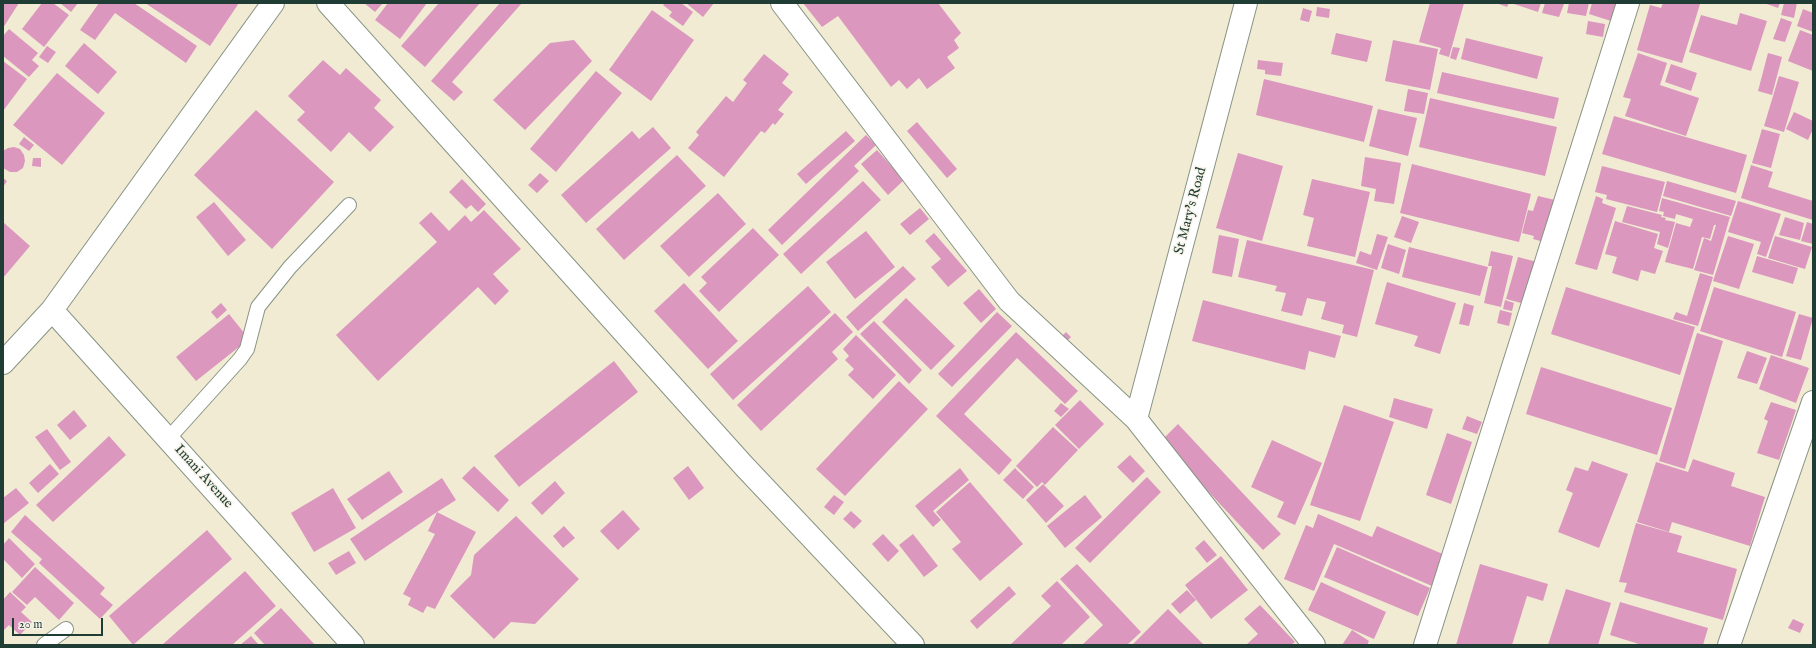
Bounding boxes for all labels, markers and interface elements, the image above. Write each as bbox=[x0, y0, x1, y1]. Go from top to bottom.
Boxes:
street label: St Mary's Road bbox=[1171, 166, 1211, 256]
street label: Imani Avenue bbox=[170, 442, 236, 512]
scale bar bbox=[14, 610, 105, 636]
text: 20 m bbox=[19, 617, 42, 632]

